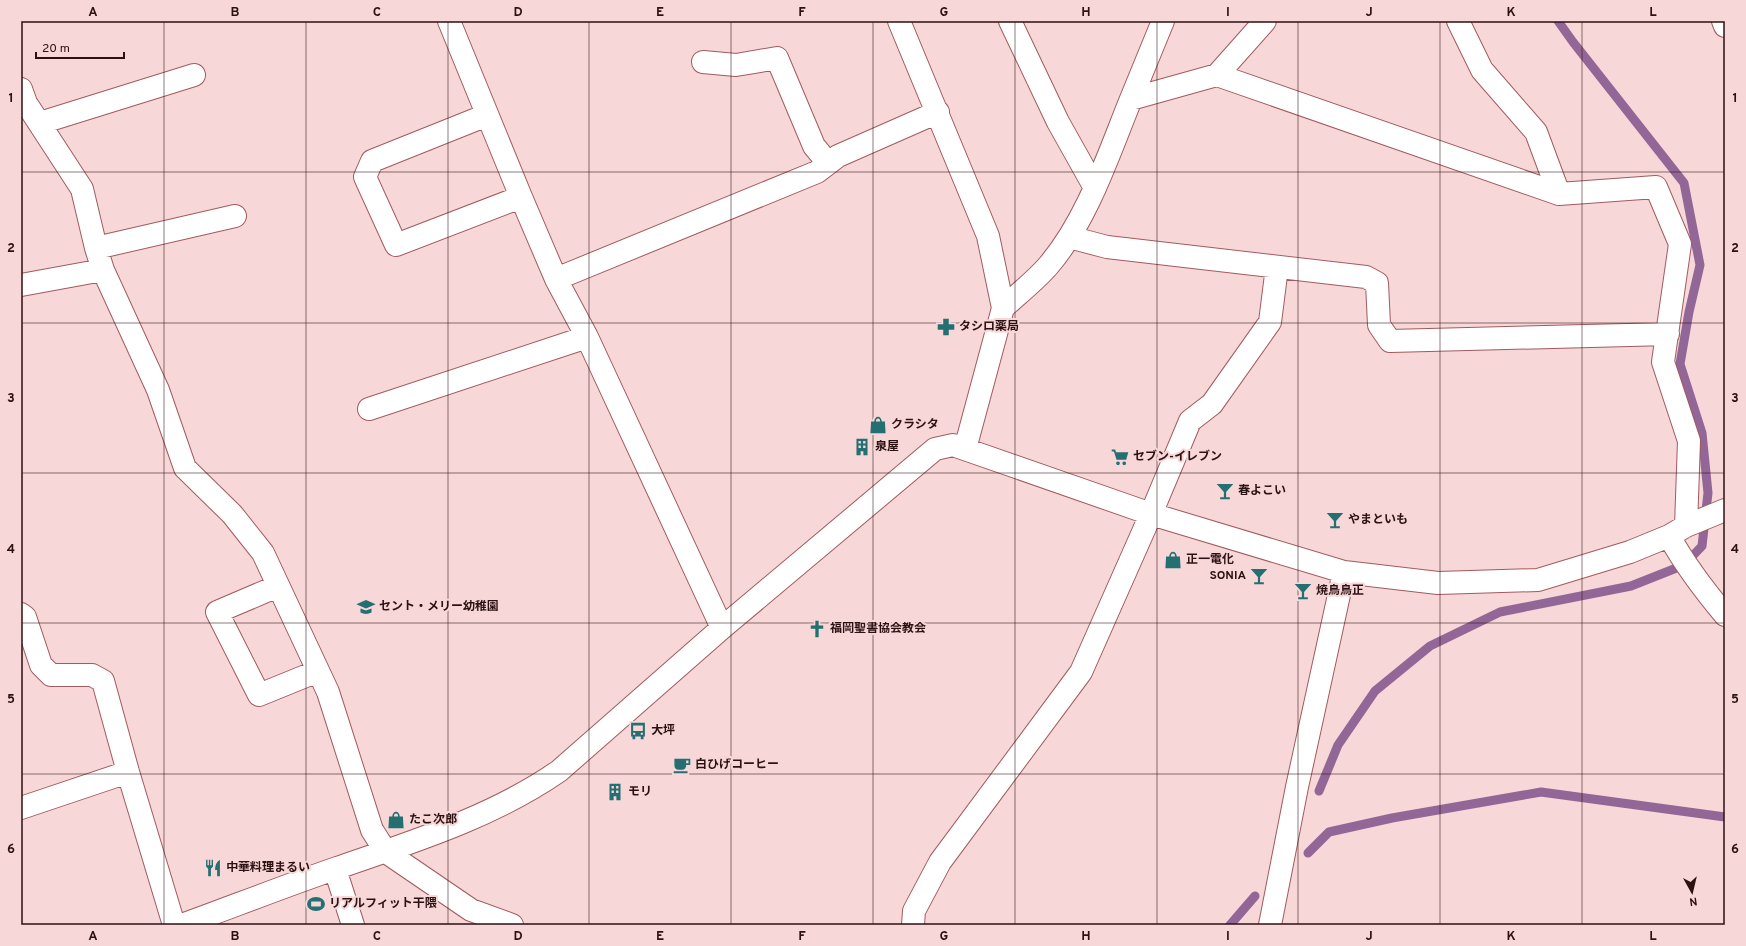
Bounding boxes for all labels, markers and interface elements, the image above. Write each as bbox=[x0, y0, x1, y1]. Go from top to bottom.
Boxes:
text: A bbox=[88, 5, 98, 21]
text: B bbox=[231, 5, 240, 21]
text: C bbox=[373, 5, 381, 21]
text: D bbox=[513, 5, 523, 21]
text: E bbox=[656, 5, 664, 21]
text: F bbox=[798, 5, 806, 21]
text: G bbox=[940, 5, 949, 21]
text: H bbox=[1081, 5, 1091, 21]
text: I bbox=[1226, 5, 1230, 21]
text: J bbox=[1365, 5, 1373, 21]
text: K bbox=[1506, 5, 1516, 21]
text: L bbox=[1649, 5, 1657, 21]
scale bar bbox=[36, 34, 124, 60]
text: 20 m bbox=[42, 41, 70, 57]
text: 1 bbox=[8, 91, 14, 107]
text: 1 bbox=[1732, 91, 1738, 107]
text: 2 bbox=[7, 241, 15, 257]
text: 2 bbox=[1731, 241, 1739, 257]
pharmacy icon: タシロ薬局 bbox=[936, 317, 956, 337]
place label: タシロ薬局 bbox=[959, 319, 1019, 335]
text: 3 bbox=[7, 391, 15, 407]
text: 3 bbox=[1731, 391, 1739, 407]
shop icon: クラシタ bbox=[868, 415, 888, 435]
place label: クラシタ bbox=[891, 417, 939, 433]
building icon: 泉屋 bbox=[852, 437, 872, 457]
place label: 泉屋 bbox=[875, 439, 899, 455]
supermarket icon: セブン-イレブン bbox=[1110, 447, 1130, 467]
place label: セブン-イレブン bbox=[1133, 449, 1222, 465]
bar icon: 春よこい bbox=[1215, 481, 1235, 501]
place label: 春よこい bbox=[1238, 483, 1286, 499]
bar icon: やまといも bbox=[1325, 510, 1345, 530]
place label: やまといも bbox=[1348, 512, 1408, 528]
text: 4 bbox=[7, 542, 15, 558]
text: 4 bbox=[1731, 542, 1739, 558]
shop icon: 正一電化 bbox=[1163, 550, 1183, 570]
place label: 正一電化 bbox=[1186, 552, 1234, 568]
bar icon: SONIA bbox=[1249, 566, 1269, 586]
place label: SONIA bbox=[1209, 568, 1246, 584]
bar icon: 焼鳥鳥正 bbox=[1293, 581, 1313, 601]
place label: 焼鳥鳥正 bbox=[1316, 583, 1364, 599]
school or university icon: セント・メリー幼稚園 bbox=[356, 597, 376, 617]
place label: セント・メリー幼稚園 bbox=[379, 599, 499, 615]
church icon: 福岡聖書協会教会 bbox=[807, 619, 827, 639]
place label: 福岡聖書協会教会 bbox=[830, 621, 926, 637]
text: 5 bbox=[7, 692, 15, 708]
text: 5 bbox=[1731, 692, 1739, 708]
bus stop icon: 大坪 bbox=[628, 721, 648, 741]
place label: 大坪 bbox=[651, 723, 675, 739]
cafe icon: 白ひげコーヒー bbox=[672, 755, 692, 775]
place label: 白ひげコーヒー bbox=[695, 757, 779, 773]
building icon: モリ bbox=[605, 782, 625, 802]
place label: モリ bbox=[628, 784, 652, 800]
shop icon: たこ次郎 bbox=[386, 810, 406, 830]
place label: たこ次郎 bbox=[409, 812, 457, 828]
text: 6 bbox=[7, 842, 15, 858]
text: 6 bbox=[1731, 842, 1739, 858]
restaurant icon: 中華料理まるい bbox=[203, 858, 223, 878]
place label: 中華料理まるい bbox=[226, 860, 310, 876]
north arrow bbox=[1672, 872, 1712, 912]
text: N bbox=[1688, 893, 1698, 908]
sports icon: リアルフィット干隈 bbox=[306, 894, 326, 914]
place label: リアルフィット干隈 bbox=[329, 896, 437, 912]
text: A bbox=[88, 929, 98, 945]
text: B bbox=[231, 929, 240, 945]
text: C bbox=[373, 929, 381, 945]
text: D bbox=[513, 929, 523, 945]
text: E bbox=[656, 929, 664, 945]
text: F bbox=[798, 929, 806, 945]
text: G bbox=[940, 929, 949, 945]
text: H bbox=[1081, 929, 1091, 945]
text: I bbox=[1226, 929, 1230, 945]
text: J bbox=[1365, 929, 1373, 945]
text: K bbox=[1506, 929, 1516, 945]
text: L bbox=[1649, 929, 1657, 945]

